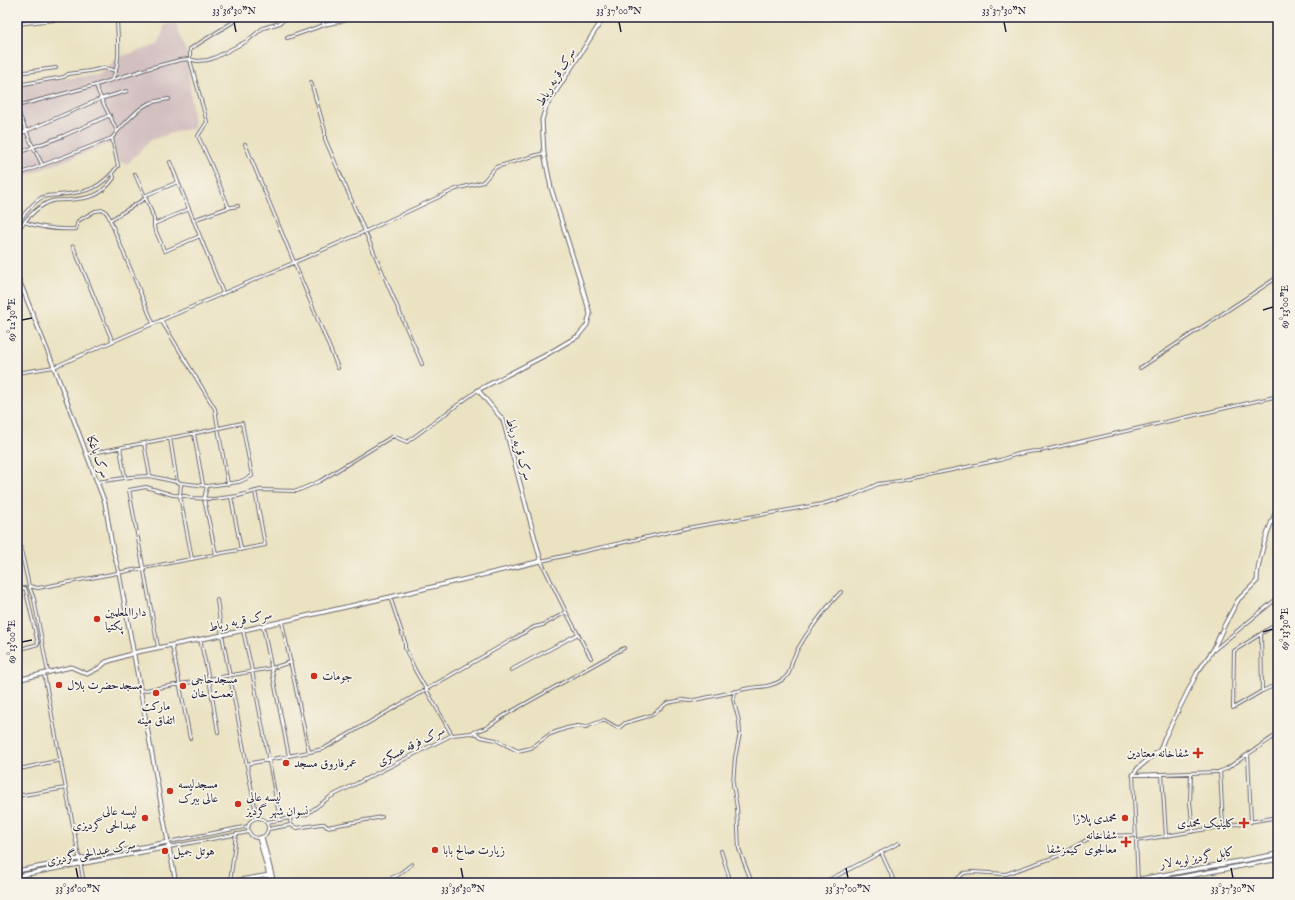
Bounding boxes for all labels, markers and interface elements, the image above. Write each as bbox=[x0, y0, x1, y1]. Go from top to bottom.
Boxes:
text: 33°36'30"N bbox=[212, 5, 256, 18]
text: 33°37'00"N bbox=[596, 5, 642, 18]
text: 33°37'30"N bbox=[982, 5, 1026, 18]
street label: سرک قریه رباط bbox=[533, 45, 579, 109]
text: 69°13'00"E bbox=[1279, 285, 1292, 329]
text: 69°12'30"E bbox=[6, 298, 19, 342]
street label: سرک قریه رباط bbox=[502, 416, 536, 482]
street label: سرک باغکا bbox=[83, 434, 113, 480]
place label: داراالمعلمین پکتیا bbox=[105, 605, 146, 635]
street label: سرک قریه رباط bbox=[207, 607, 273, 635]
text: 69°13'30"E bbox=[1279, 608, 1292, 650]
marker: داراالمعلمین پکتیا bbox=[92, 614, 102, 624]
text: 69°13'00"E bbox=[6, 620, 19, 664]
place label: جومات bbox=[322, 669, 353, 684]
marker: جومات bbox=[309, 671, 319, 681]
place label: مسجدحاجی نعمت خان bbox=[191, 672, 238, 701]
place label: مسجدحضرت بلال bbox=[67, 678, 143, 693]
marker: مسجدحضرت بلال bbox=[54, 680, 64, 690]
marker: مسجدحاجی نعمت خان bbox=[178, 681, 188, 691]
marker: مارکت اتفاق مینه bbox=[151, 688, 161, 698]
place label: مارکت اتفاق مینه bbox=[137, 699, 175, 728]
street label: سرک فرقه عسکری bbox=[375, 723, 447, 769]
place label: شفاخانه معتادین bbox=[1127, 746, 1189, 761]
marker: شفاخانه معتادین bbox=[1192, 747, 1204, 759]
place label: عمرفاروق مسجد bbox=[294, 756, 357, 771]
marker: عمرفاروق مسجد bbox=[281, 758, 291, 768]
place label: مسجدلیسه عالی ببرک bbox=[178, 777, 219, 806]
marker: مسجدلیسه عالی ببرک bbox=[165, 786, 175, 796]
place label: لیسه عالی نسوان شهر گردیز bbox=[244, 790, 309, 819]
marker: لیسه عالی نسوان شهر گردیز bbox=[233, 799, 243, 809]
place label: لیسه عالی عبدالحی گردیزی bbox=[72, 804, 137, 834]
place label: محمدی پلازا bbox=[1073, 811, 1117, 827]
marker: لیسه عالی عبدالحی گردیزی bbox=[140, 813, 150, 823]
marker: محمدی پلازا bbox=[1120, 813, 1130, 823]
place label: کلینیک محمدی bbox=[1177, 816, 1235, 831]
marker: کلینیک محمدی bbox=[1238, 817, 1250, 829]
place label: شفاخانه معالجوی کیمزشفا bbox=[1047, 828, 1117, 857]
street label: سرک عبدالحی گردیزی bbox=[45, 836, 137, 870]
marker: شفاخانه معالجوی کیمزشفا bbox=[1120, 836, 1132, 848]
place label: زیارت صالح بابا bbox=[443, 843, 505, 860]
street label: کابل گردیز لویه لار bbox=[1157, 843, 1236, 873]
place label: هوتل جمیل bbox=[173, 844, 215, 860]
marker: زیارت صالح بابا bbox=[430, 845, 440, 855]
marker: هوتل جمیل bbox=[160, 846, 170, 856]
text: 33°36'00"N bbox=[56, 883, 101, 896]
text: 33°36'30"N bbox=[441, 883, 485, 896]
text: 33°37'00"N bbox=[825, 883, 871, 896]
text: 33°37'30"N bbox=[1211, 883, 1255, 896]

